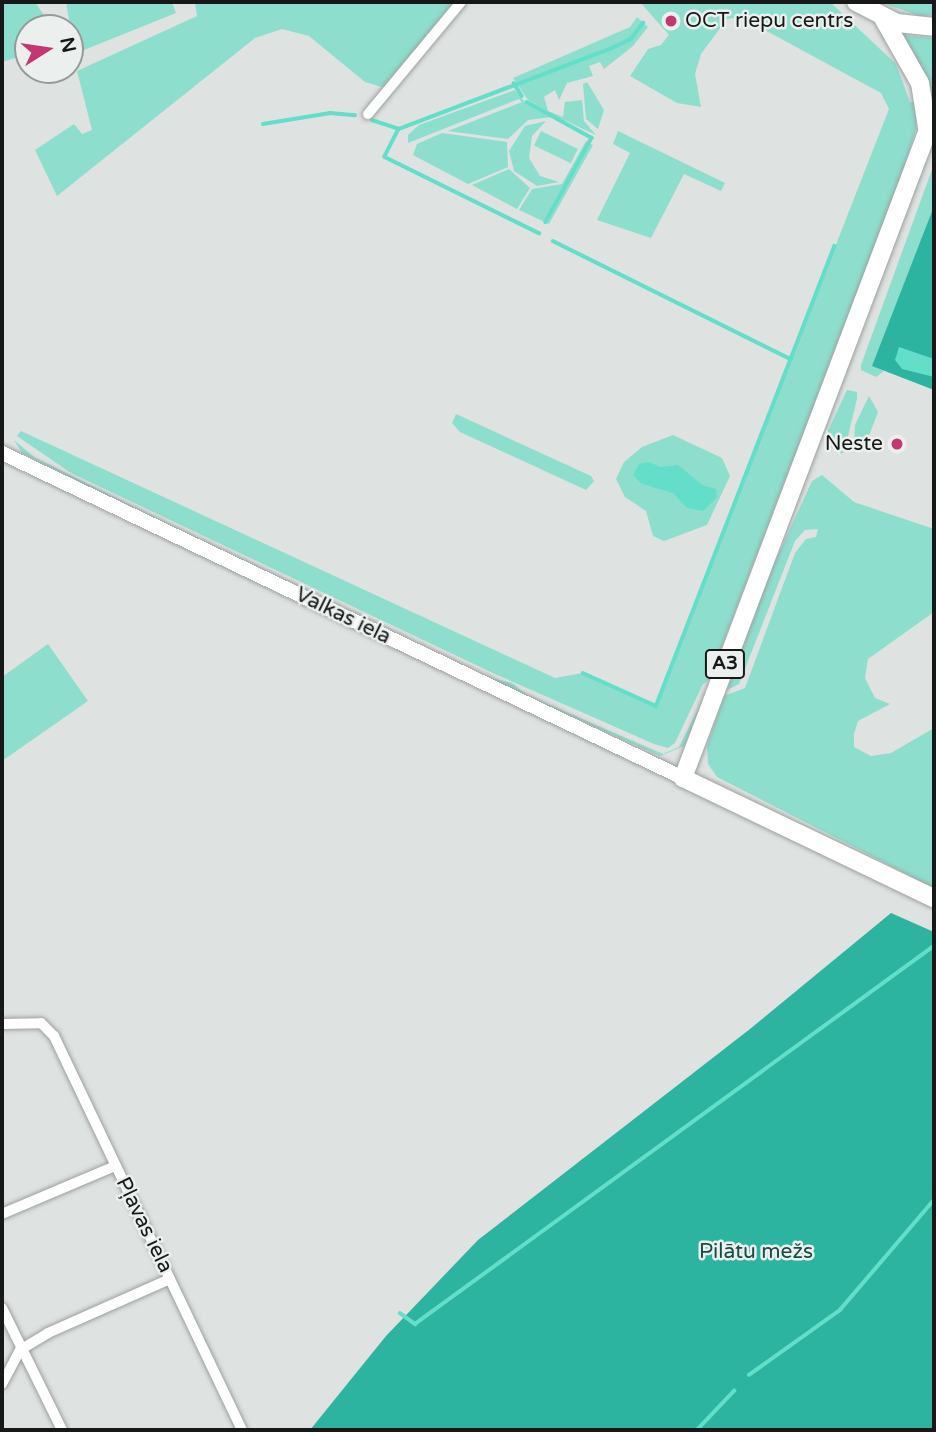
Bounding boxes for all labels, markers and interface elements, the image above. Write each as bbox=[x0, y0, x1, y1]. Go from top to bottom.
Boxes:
place label: OCT riepu centrs bbox=[685, 8, 853, 34]
marker: OCT riepu centrs bbox=[663, 13, 679, 29]
north arrow bbox=[14, 14, 84, 84]
text: N bbox=[55, 35, 80, 55]
place label: Neste bbox=[825, 431, 883, 457]
marker: Neste bbox=[889, 436, 905, 452]
street label: Valkas iela bbox=[291, 582, 395, 650]
road number: A3 bbox=[704, 649, 746, 680]
street label: Pļavas iela bbox=[110, 1173, 178, 1277]
park label: Pilātu mežs bbox=[699, 1239, 813, 1265]

